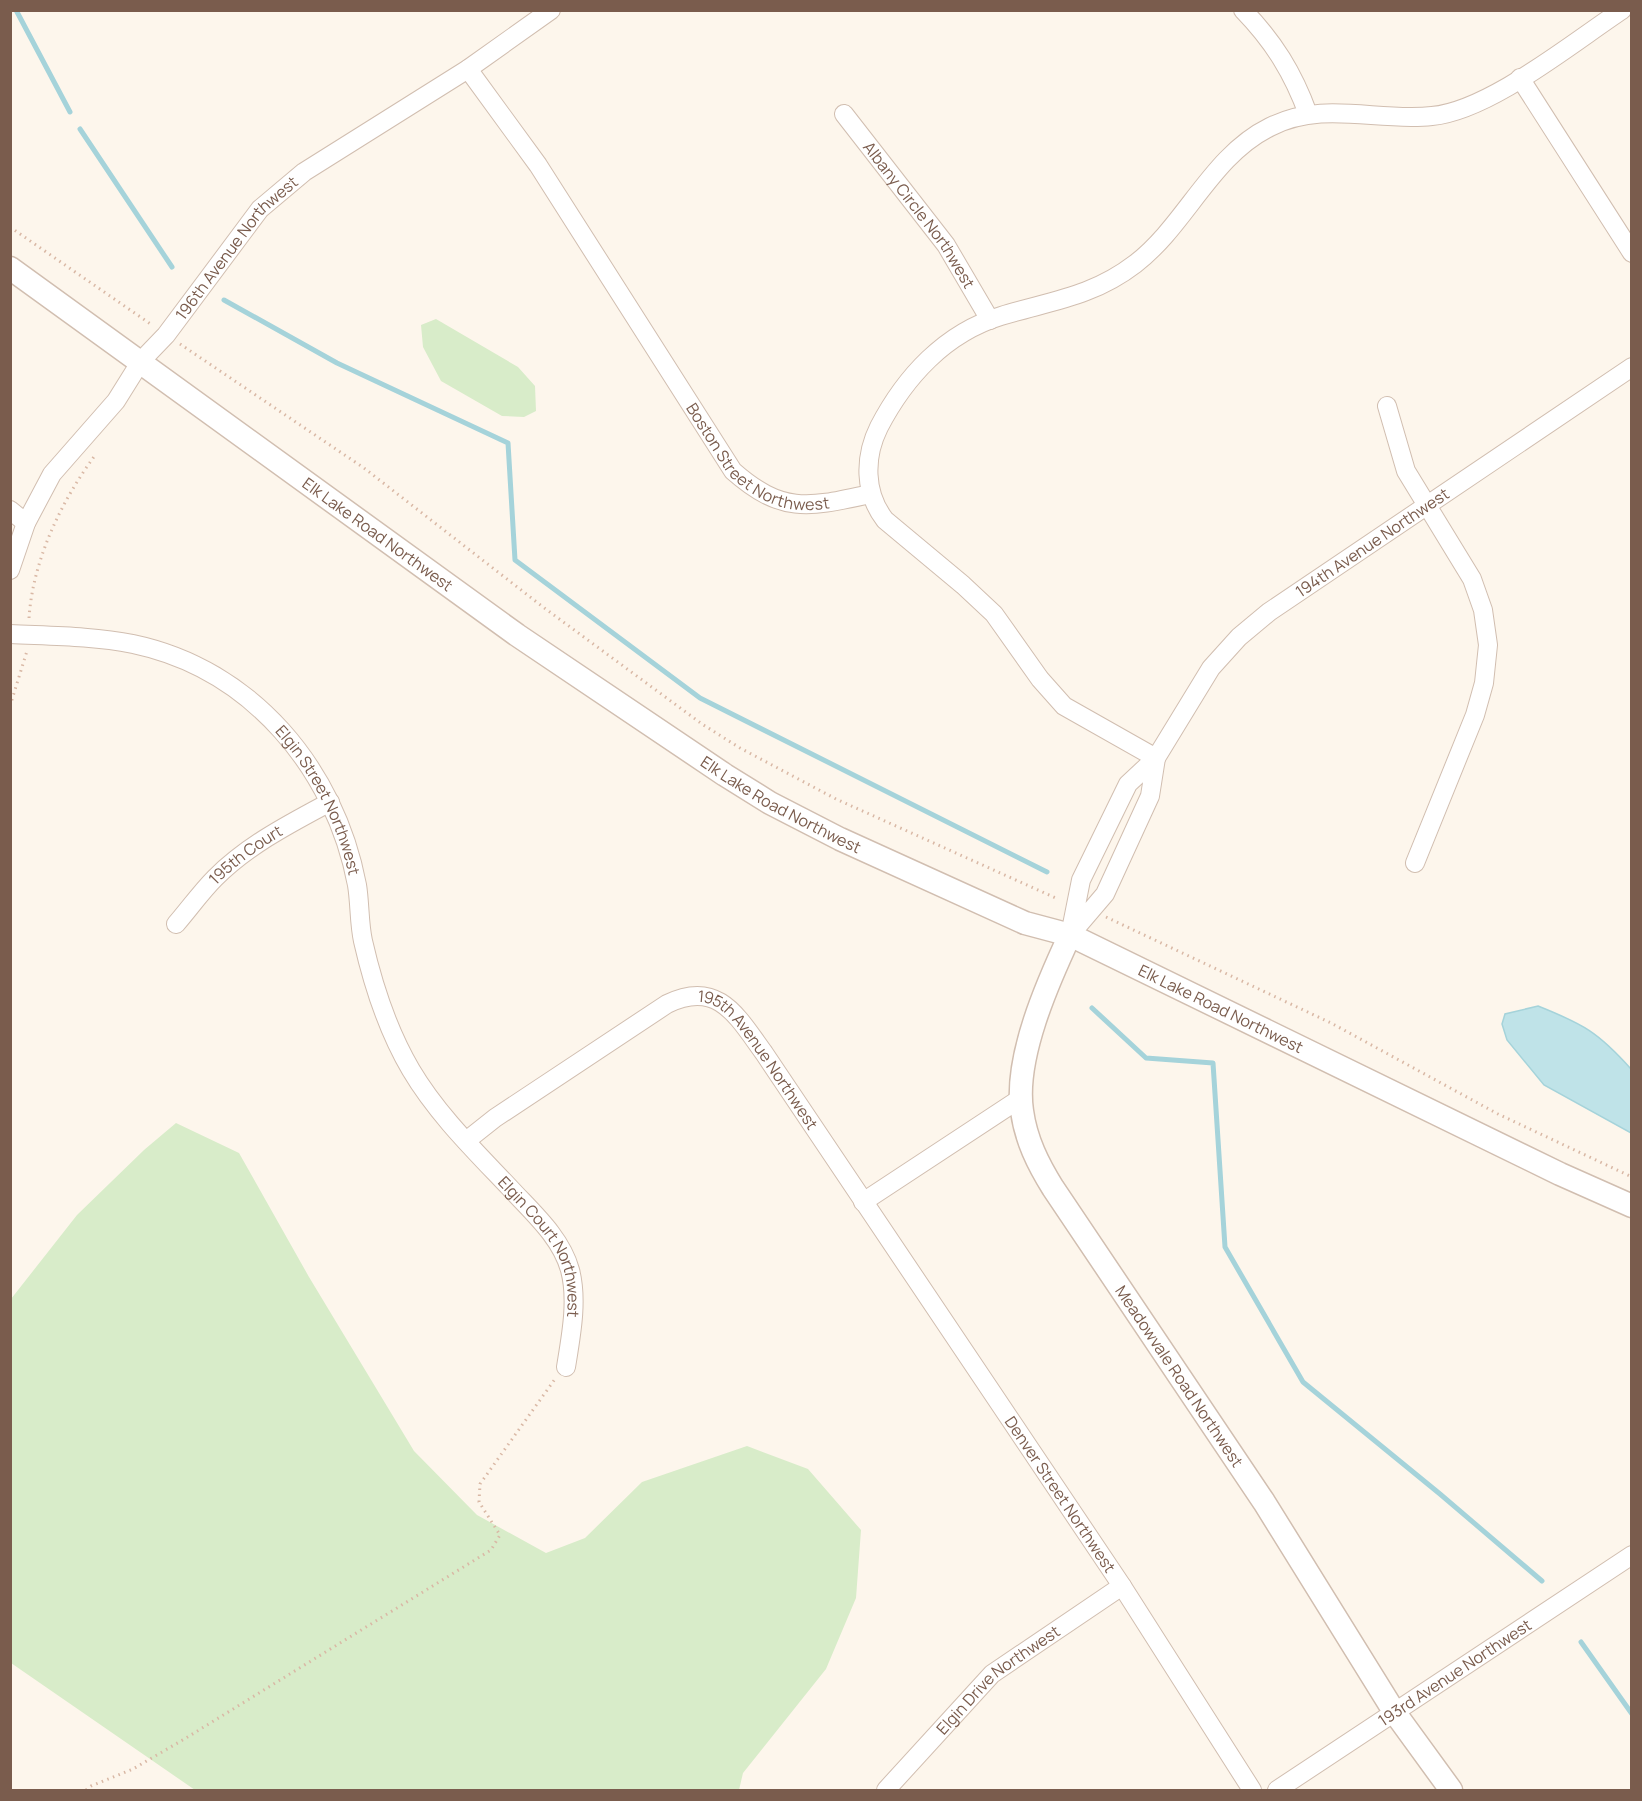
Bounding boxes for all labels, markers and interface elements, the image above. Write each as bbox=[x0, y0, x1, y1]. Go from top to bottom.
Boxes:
street label: Albany Circle Northwest bbox=[858, 137, 980, 292]
street label: 196th Avenue Northwest bbox=[170, 171, 302, 324]
street label: Boston Street Northwest bbox=[681, 399, 831, 515]
street label: Elk Lake Road Northwest bbox=[298, 472, 457, 596]
street label: 194th Avenue Northwest bbox=[1291, 483, 1453, 602]
street label: Elgin Street Northwest bbox=[271, 720, 366, 877]
street label: Elk Lake Road Northwest bbox=[696, 751, 865, 858]
street label: 195th Court bbox=[204, 820, 286, 889]
street label: Elk Lake Road Northwest bbox=[1135, 959, 1307, 1058]
street label: 195th Avenue Northwest bbox=[697, 985, 823, 1134]
street label: Elgin Court Northwest bbox=[493, 1171, 585, 1318]
street label: Meadowvale Road Northwest bbox=[1110, 1281, 1248, 1471]
street label: Denver Street Northwest bbox=[1000, 1412, 1121, 1577]
street label: 193rd Avenue Northwest bbox=[1374, 1614, 1536, 1731]
street label: Elgin Drive Northwest bbox=[931, 1620, 1064, 1739]

